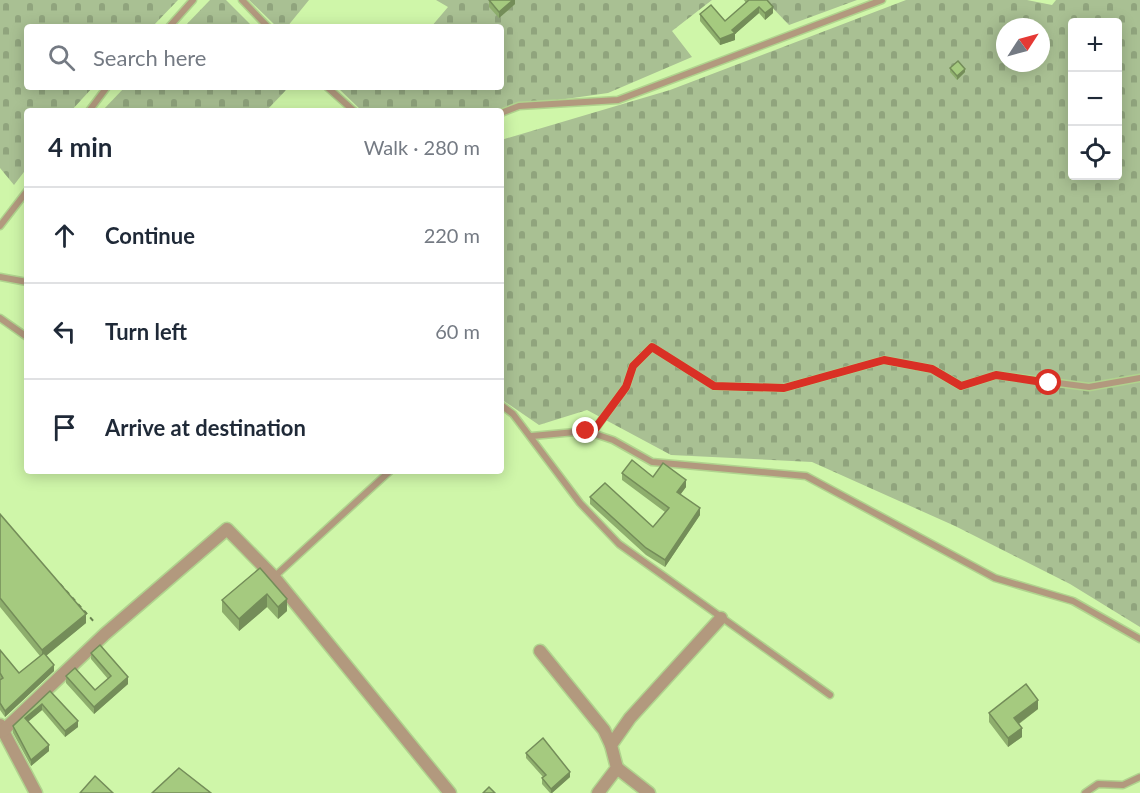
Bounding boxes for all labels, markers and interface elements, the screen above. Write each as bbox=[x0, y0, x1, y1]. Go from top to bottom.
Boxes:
north arrow bbox=[996, 18, 1050, 72]
map controls bbox=[1068, 18, 1122, 180]
button: + bbox=[1068, 18, 1122, 72]
search box bbox=[24, 24, 504, 90]
icon: search bbox=[45, 41, 78, 74]
text: Search here bbox=[93, 44, 206, 71]
button: − bbox=[1068, 72, 1122, 126]
button: locate bbox=[1068, 126, 1122, 180]
text: 4 min bbox=[48, 131, 112, 163]
text: Walk · 280 m bbox=[364, 135, 480, 159]
icon: ahead bbox=[48, 219, 81, 252]
text: Continue bbox=[105, 222, 195, 249]
text: 220 m bbox=[424, 223, 480, 247]
icon: left bbox=[48, 315, 81, 348]
text: Turn left bbox=[105, 318, 187, 345]
text: 60 m bbox=[435, 319, 480, 343]
route start bbox=[1035, 369, 1061, 395]
icon: arrive bbox=[48, 411, 81, 444]
text: Arrive at destination bbox=[105, 414, 306, 441]
route end bbox=[572, 417, 598, 443]

